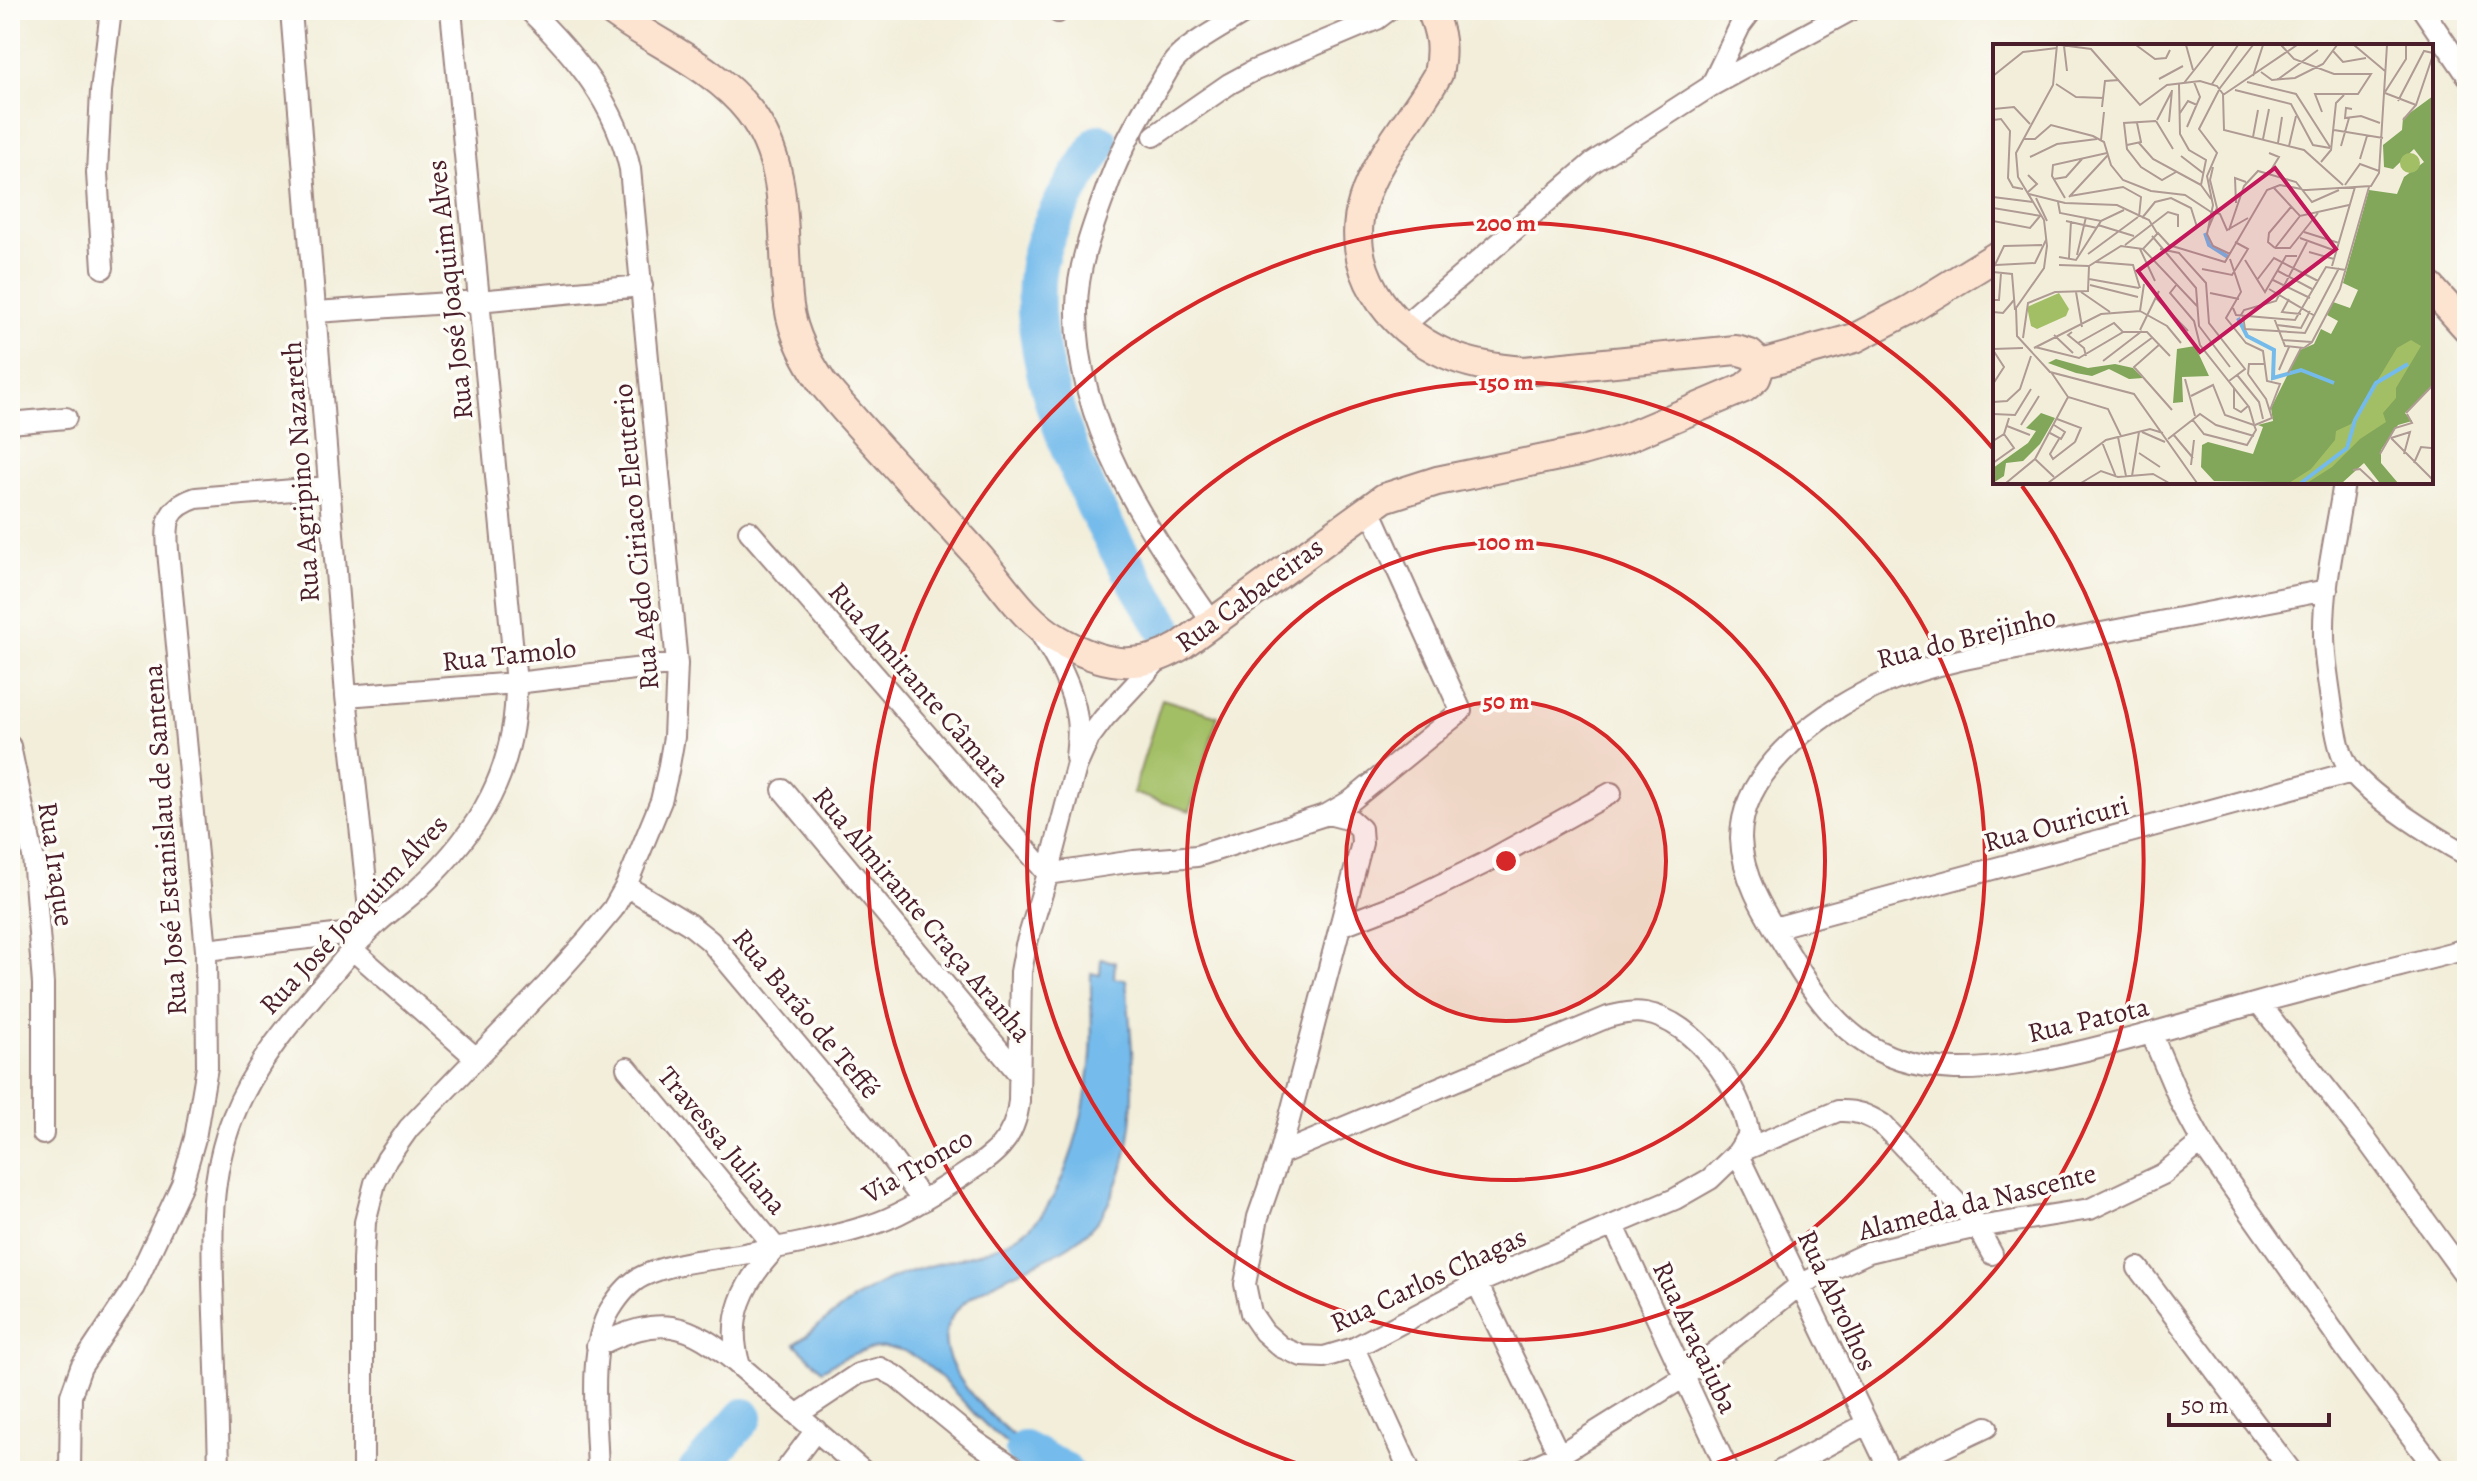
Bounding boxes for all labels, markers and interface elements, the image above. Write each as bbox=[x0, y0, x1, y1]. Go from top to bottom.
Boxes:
inset map bbox=[1993, 44, 2433, 484]
street label: Rua José Joaquim Alves bbox=[417, 158, 483, 422]
text: 200 m bbox=[1476, 207, 1536, 239]
street label: Rua Agripino Nazareth bbox=[273, 340, 329, 604]
text: 150 m bbox=[1478, 366, 1534, 398]
street label: Rua Agdo Ciriaco Eleuterio bbox=[604, 382, 668, 692]
text: 100 m bbox=[1477, 526, 1535, 558]
street label: Rua Cabaceiras bbox=[1168, 528, 1331, 661]
street label: Rua Almirante Câmara bbox=[819, 574, 1019, 795]
street label: Rua do Brejinho bbox=[1873, 597, 2060, 679]
street label: Rua Tamolo bbox=[440, 629, 578, 681]
street label: Rua José Estanislau de Santena bbox=[134, 663, 196, 1017]
text: 50 m bbox=[1483, 685, 1529, 717]
street label: Rua Almirante Craça Aranha bbox=[804, 779, 1041, 1051]
street label: Rua Ouricuri bbox=[1979, 786, 2133, 862]
street label: Rua Iraque bbox=[28, 799, 84, 929]
street label: Rua José Joaquim Alves bbox=[251, 806, 457, 1023]
centre of rings bbox=[1492, 847, 1520, 875]
street label: Rua Barão de Teffé bbox=[724, 920, 889, 1107]
street label: Rua Patota bbox=[2024, 988, 2153, 1052]
street label: Travessa Juliana bbox=[649, 1058, 796, 1223]
street label: Via Tronco bbox=[854, 1119, 980, 1213]
street label: Alameda da Nascente bbox=[1853, 1154, 2100, 1250]
street label: Rua Carlos Chagas bbox=[1324, 1218, 1533, 1342]
street label: Rua Abrolhos bbox=[1788, 1224, 1886, 1377]
street label: Rua Araçaiuba bbox=[1643, 1255, 1747, 1420]
scale bar bbox=[2169, 1377, 2329, 1427]
text: 50 m bbox=[2181, 1389, 2229, 1421]

